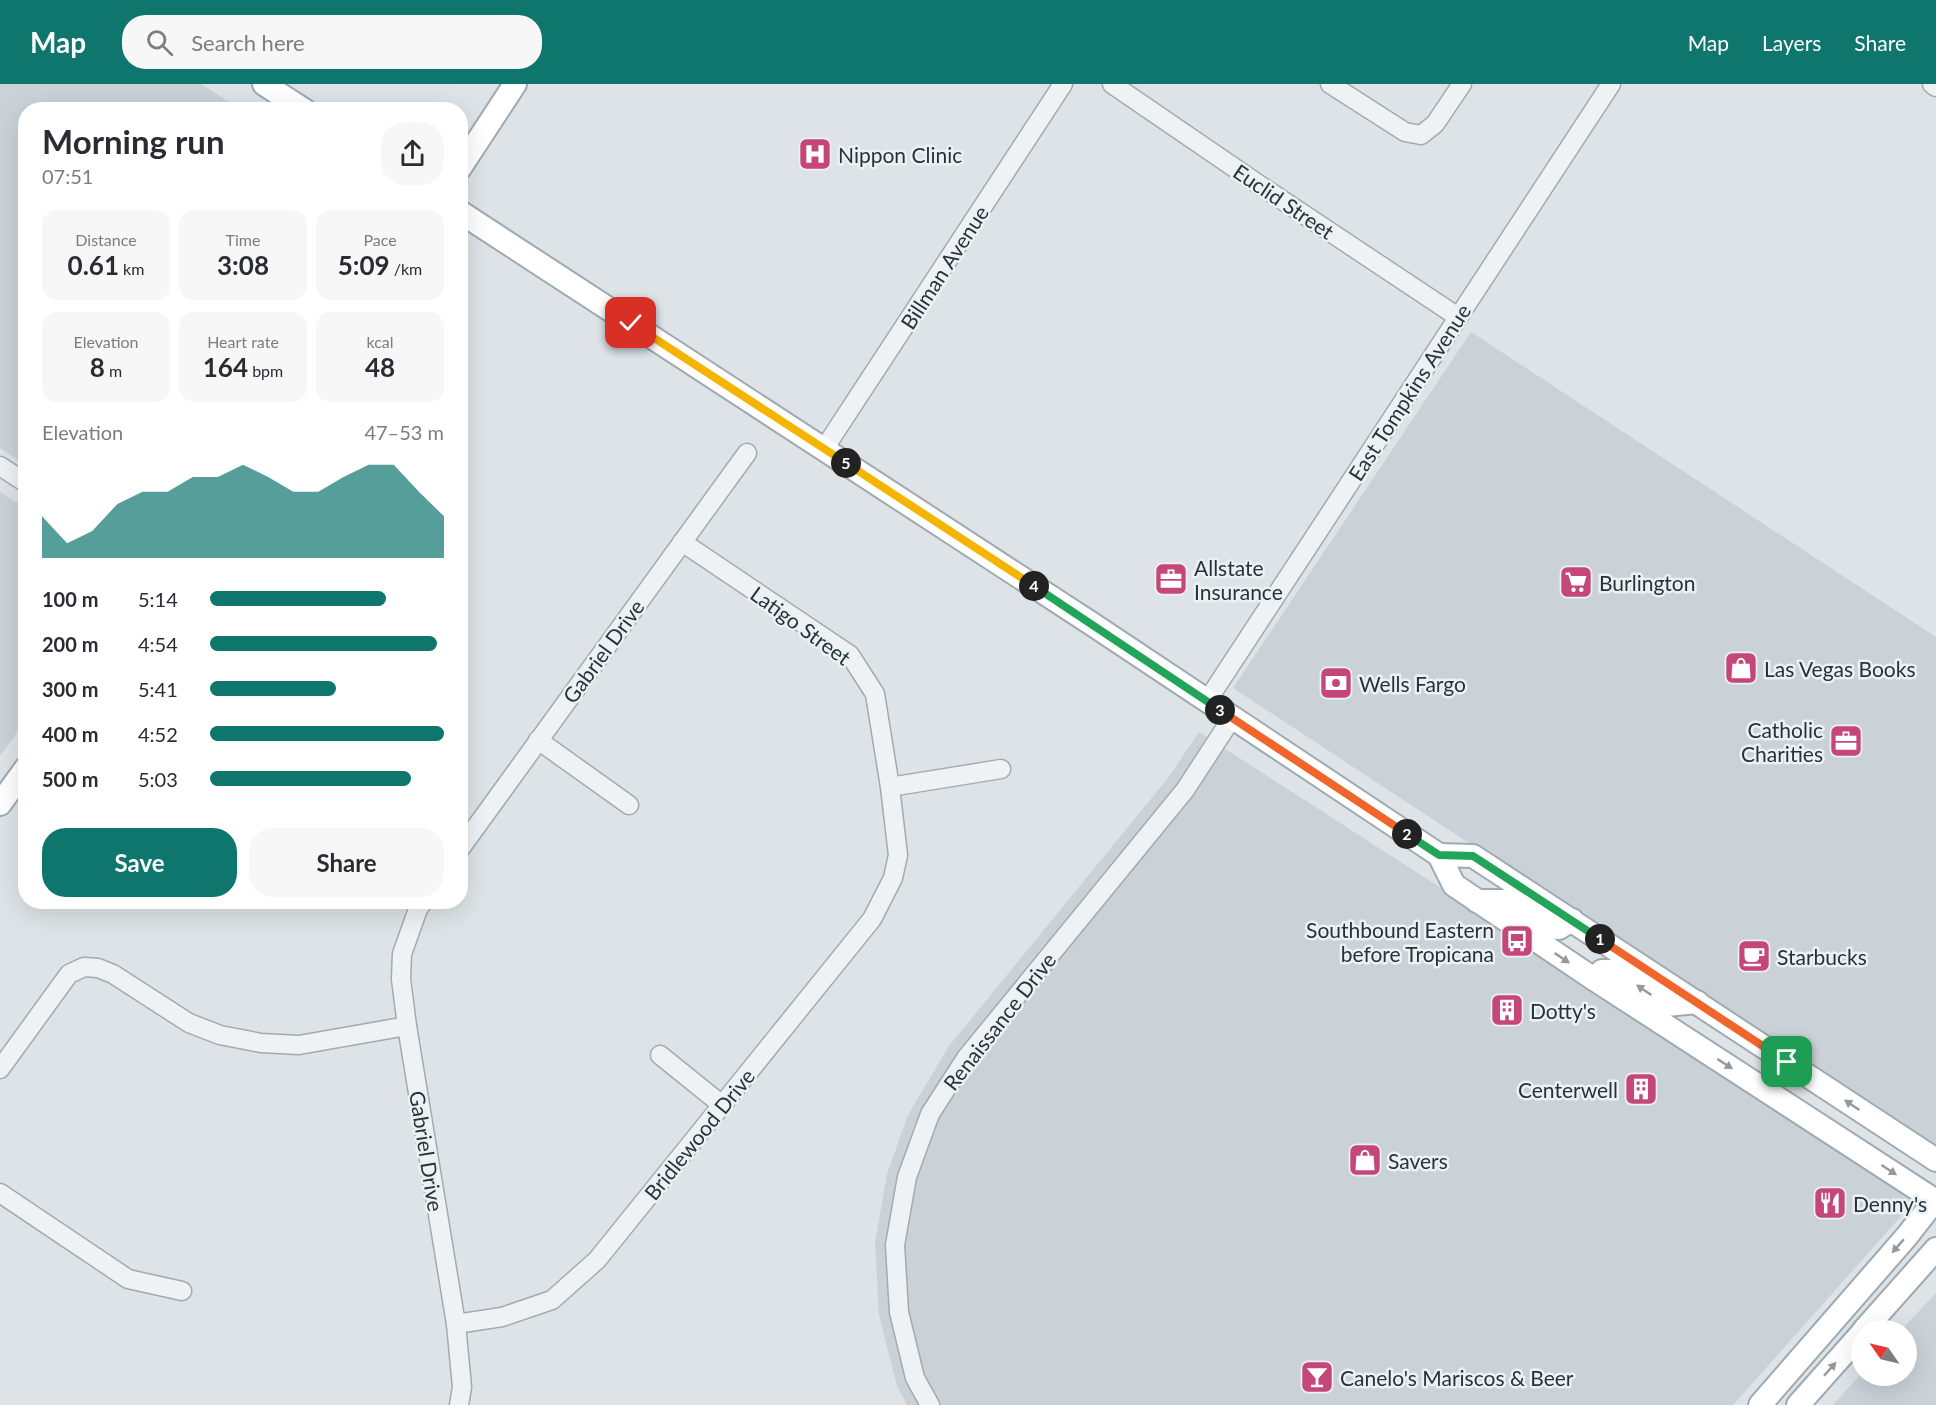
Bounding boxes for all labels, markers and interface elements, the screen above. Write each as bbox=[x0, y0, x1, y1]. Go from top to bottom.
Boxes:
search box bbox=[122, 15, 542, 69]
text: Map bbox=[30, 25, 86, 59]
icon: search bbox=[143, 26, 176, 59]
text: Search here bbox=[191, 29, 305, 56]
text: Map bbox=[1688, 30, 1729, 55]
text: Layers bbox=[1762, 30, 1821, 55]
text: Share bbox=[1854, 30, 1906, 55]
text: Morning run bbox=[42, 121, 225, 161]
button: share bbox=[381, 122, 444, 185]
hospital icon: Nippon Clinic bbox=[797, 136, 833, 172]
place label: Nippon Clinic bbox=[838, 142, 962, 167]
street label: Euclid Street bbox=[1229, 158, 1339, 244]
text: 07:51 bbox=[42, 164, 93, 188]
street label: Billman Avenue bbox=[895, 201, 993, 333]
text: Distance bbox=[75, 230, 137, 249]
text: Time bbox=[226, 230, 260, 249]
text: Pace bbox=[363, 230, 397, 249]
text: 0.61 bbox=[68, 249, 119, 281]
text: 3:08 bbox=[217, 249, 269, 281]
text: 5:09 bbox=[338, 249, 390, 281]
text: km bbox=[119, 259, 144, 278]
text: /km bbox=[390, 259, 422, 278]
pin bbox=[605, 297, 656, 348]
street label: East Tompkins Avenue bbox=[1343, 299, 1475, 485]
icon: check bbox=[614, 306, 647, 339]
text: Elevation bbox=[74, 332, 139, 351]
text: Heart rate bbox=[207, 332, 279, 351]
text: kcal bbox=[366, 332, 394, 351]
text: 8 bbox=[90, 351, 105, 383]
text: 164 bbox=[203, 351, 248, 383]
text: 48 bbox=[365, 351, 395, 383]
text: m bbox=[105, 361, 122, 380]
text: bpm bbox=[248, 361, 283, 380]
text: Elevation bbox=[42, 420, 123, 444]
text: 47–53 m bbox=[364, 420, 444, 444]
pin: 5 bbox=[831, 448, 861, 478]
text: 5 bbox=[841, 453, 851, 472]
place label: Allstate Insurance bbox=[1194, 555, 1283, 604]
office icon: Allstate Insurance bbox=[1153, 561, 1189, 597]
supermarket icon: Burlington bbox=[1558, 564, 1594, 600]
place label: Burlington bbox=[1599, 570, 1695, 595]
pin: 4 bbox=[1019, 571, 1049, 601]
text: 4 bbox=[1029, 576, 1039, 595]
street label: Latigo Street bbox=[746, 580, 856, 670]
text: 100 m bbox=[42, 587, 98, 611]
text: 5:14 bbox=[138, 587, 178, 611]
street label: Gabriel Drive bbox=[557, 594, 649, 708]
text: 200 m bbox=[42, 632, 98, 656]
text: 4:54 bbox=[138, 632, 178, 656]
shop icon: Las Vegas Books bbox=[1723, 650, 1759, 686]
place label: Las Vegas Books bbox=[1764, 656, 1915, 681]
bank icon: Wells Fargo bbox=[1318, 665, 1354, 701]
place label: Wells Fargo bbox=[1359, 671, 1466, 696]
text: 300 m bbox=[42, 677, 98, 701]
text: 5:41 bbox=[138, 677, 178, 701]
pin: 3 bbox=[1205, 695, 1235, 725]
text: 3 bbox=[1215, 700, 1225, 719]
place label: Catholic Charities bbox=[1741, 717, 1823, 766]
text: 400 m bbox=[42, 722, 98, 746]
text: 4:52 bbox=[138, 722, 178, 746]
office icon: Catholic Charities bbox=[1828, 723, 1864, 759]
text: 500 m bbox=[42, 767, 98, 791]
text: 5:03 bbox=[138, 767, 178, 791]
pin: 2 bbox=[1392, 819, 1422, 849]
text: 2 bbox=[1402, 824, 1412, 843]
button: Save bbox=[42, 828, 237, 897]
button: Share bbox=[249, 828, 444, 897]
place label: Southbound Eastern before Tropicana bbox=[1306, 917, 1494, 966]
bus stop icon: Southbound Eastern before Tropicana bbox=[1499, 923, 1535, 959]
pin: 1 bbox=[1585, 924, 1615, 954]
text: 1 bbox=[1595, 929, 1605, 948]
cafe icon: Starbucks bbox=[1736, 938, 1772, 974]
place label: Starbucks bbox=[1777, 944, 1867, 969]
street label: Renaissance Drive bbox=[938, 947, 1060, 1095]
one-way arrow bbox=[1554, 952, 1570, 963]
one-way arrow bbox=[1635, 984, 1652, 995]
building icon: Dotty's bbox=[1489, 992, 1525, 1028]
place label: Dotty's bbox=[1530, 998, 1596, 1023]
pin bbox=[1761, 1036, 1812, 1087]
icon: arrive bbox=[1770, 1045, 1803, 1078]
one-way arrow bbox=[1717, 1059, 1733, 1070]
street label: Bridlewood Drive bbox=[639, 1064, 759, 1204]
building icon: Centerwell bbox=[1623, 1071, 1659, 1107]
place label: Centerwell bbox=[1518, 1077, 1618, 1102]
street label: Gabriel Drive bbox=[405, 1089, 449, 1213]
one-way arrow bbox=[1844, 1099, 1861, 1110]
shop icon: Savers bbox=[1347, 1142, 1383, 1178]
place label: Savers bbox=[1388, 1148, 1448, 1173]
one-way arrow bbox=[1881, 1165, 1897, 1176]
restaurant icon: Denny's bbox=[1812, 1185, 1848, 1221]
place label: Denny's bbox=[1853, 1191, 1927, 1216]
one-way arrow bbox=[1892, 1238, 1905, 1253]
north arrow bbox=[1851, 1320, 1917, 1386]
map controls bbox=[1851, 1320, 1917, 1386]
bar icon: Canelo's Mariscos & Beer bbox=[1299, 1359, 1335, 1395]
one-way arrow bbox=[1823, 1362, 1836, 1377]
place label: Canelo's Mariscos & Beer bbox=[1340, 1365, 1574, 1390]

